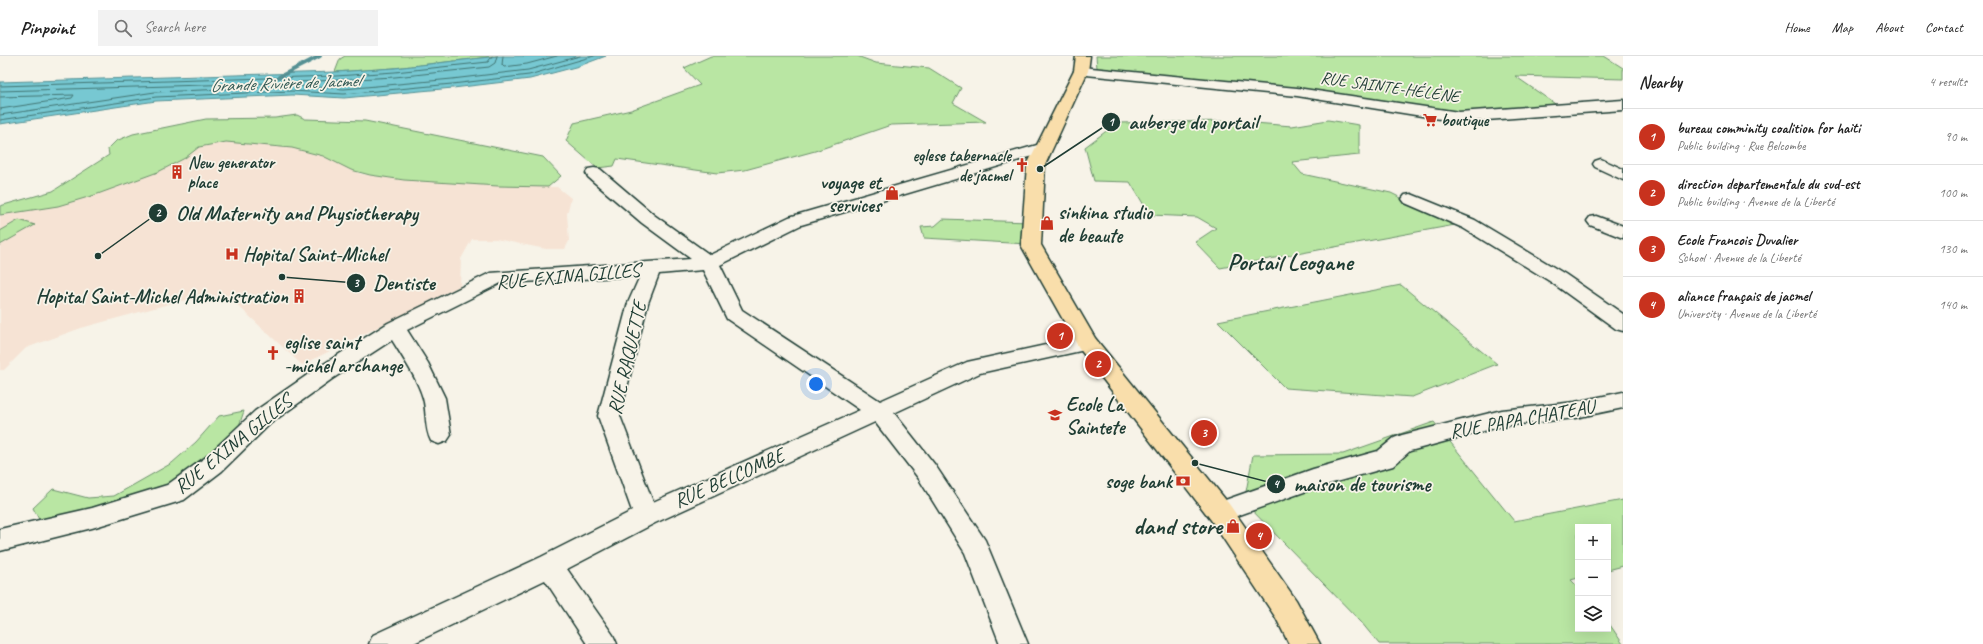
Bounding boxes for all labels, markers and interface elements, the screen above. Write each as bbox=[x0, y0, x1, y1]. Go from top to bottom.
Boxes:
search box bbox=[98, 10, 378, 46]
text: Pinpoint bbox=[20, 16, 74, 40]
icon: search bbox=[112, 17, 134, 39]
text: Search here bbox=[144, 18, 205, 37]
text: Home bbox=[1784, 19, 1810, 36]
text: Map bbox=[1832, 19, 1853, 36]
text: About bbox=[1875, 19, 1903, 36]
text: Contact bbox=[1925, 19, 1963, 36]
street label: RUE SAINTE-HÉLÈNE bbox=[1319, 66, 1463, 107]
water label: Grande Rivière de Jacmel bbox=[210, 69, 366, 97]
text: Nearby bbox=[1639, 72, 1682, 93]
text: 4 results bbox=[1929, 74, 1967, 90]
callout: auberge du portail bbox=[1101, 105, 1265, 138]
text: auberge du portail bbox=[1128, 109, 1262, 135]
place label: boutique bbox=[1441, 110, 1490, 131]
supermarket icon: boutique bbox=[1422, 112, 1438, 128]
text: 1 bbox=[1108, 114, 1115, 130]
text: bureau comminity coalition for haiti bbox=[1677, 119, 1860, 138]
text: 1 bbox=[1649, 129, 1655, 145]
text: 90 m bbox=[1945, 129, 1967, 145]
text: Public building · Rue Belcombe bbox=[1677, 138, 1806, 154]
place label: eglese tabernacle de jacmel bbox=[912, 145, 1014, 186]
place label: New generator place bbox=[188, 152, 276, 193]
church icon: eglese tabernacle de jacmel bbox=[1014, 157, 1030, 173]
building icon: New generator place bbox=[169, 164, 185, 180]
place label: voyage et services bbox=[820, 170, 883, 218]
text: direction departementale du sud-est bbox=[1677, 175, 1859, 194]
shop icon: voyage et services bbox=[884, 185, 900, 201]
text: 2 bbox=[1649, 185, 1655, 201]
text: 100 m bbox=[1939, 185, 1967, 201]
text: Public building · Avenue de la Liberté bbox=[1677, 194, 1835, 210]
callout: Old Maternity and Physiotherapy bbox=[148, 197, 426, 230]
text: Old Maternity and Physiotherapy bbox=[176, 200, 420, 227]
place label: sinkina studio de beaute bbox=[1058, 200, 1154, 248]
text: 2 bbox=[155, 205, 162, 221]
shop icon: sinkina studio de beaute bbox=[1039, 215, 1055, 231]
text: Ecole Francois Duvalier bbox=[1677, 231, 1797, 250]
text: 3 bbox=[1649, 241, 1655, 257]
text: 130 m bbox=[1939, 241, 1967, 257]
place label: Hopital Saint-Michel bbox=[243, 242, 390, 267]
hospital icon: Hopital Saint-Michel bbox=[224, 246, 240, 262]
district label: Portail Leogane bbox=[1227, 247, 1355, 277]
text: School · Avenue de la Liberté bbox=[1677, 250, 1801, 266]
street label: RUE EXINA GILLES bbox=[495, 257, 645, 295]
callout: Dentiste bbox=[346, 267, 443, 300]
text: Dentiste bbox=[373, 270, 437, 296]
text: 3 bbox=[353, 275, 360, 291]
place label: Hopital Saint-Michel Administration bbox=[36, 284, 289, 309]
text: aliance français de jacmel bbox=[1677, 287, 1811, 306]
building icon: Hopital Saint-Michel Administration bbox=[291, 288, 307, 304]
street label: RUE RAQUETTE bbox=[602, 296, 653, 417]
text: 4 bbox=[1649, 297, 1655, 313]
text: 140 m bbox=[1939, 297, 1967, 313]
text: University · Avenue de la Liberté bbox=[1677, 306, 1816, 322]
pin: 1 bbox=[1047, 321, 1073, 351]
place label: eglise saint -michel archange bbox=[284, 330, 403, 378]
church icon: eglise saint -michel archange bbox=[265, 345, 281, 361]
pin: 2 bbox=[1085, 349, 1111, 379]
your location bbox=[806, 374, 826, 394]
street label: RUE EXINA GILLES bbox=[169, 386, 300, 499]
place label: Ecole La Saintete bbox=[1066, 392, 1127, 440]
street label: RUE PAPA CHATEAU bbox=[1448, 393, 1600, 444]
school or university icon: Ecole La Saintete bbox=[1047, 407, 1063, 423]
pin: 3 bbox=[1191, 418, 1217, 448]
street label: RUE BELCOMBE bbox=[670, 441, 791, 513]
callout: maison de tourisme bbox=[1266, 467, 1438, 500]
place label: soge bank bbox=[1105, 469, 1174, 494]
text: maison de tourisme bbox=[1294, 471, 1432, 497]
bank icon: soge bank bbox=[1175, 473, 1191, 489]
text: 4 bbox=[1273, 476, 1280, 492]
place label: dand store bbox=[1133, 511, 1224, 541]
shop icon: dand store bbox=[1225, 518, 1241, 534]
pin: 4 bbox=[1246, 521, 1272, 551]
map controls bbox=[1575, 524, 1611, 632]
button: + bbox=[1575, 524, 1611, 560]
button: − bbox=[1575, 560, 1611, 596]
button: layers bbox=[1575, 596, 1611, 632]

